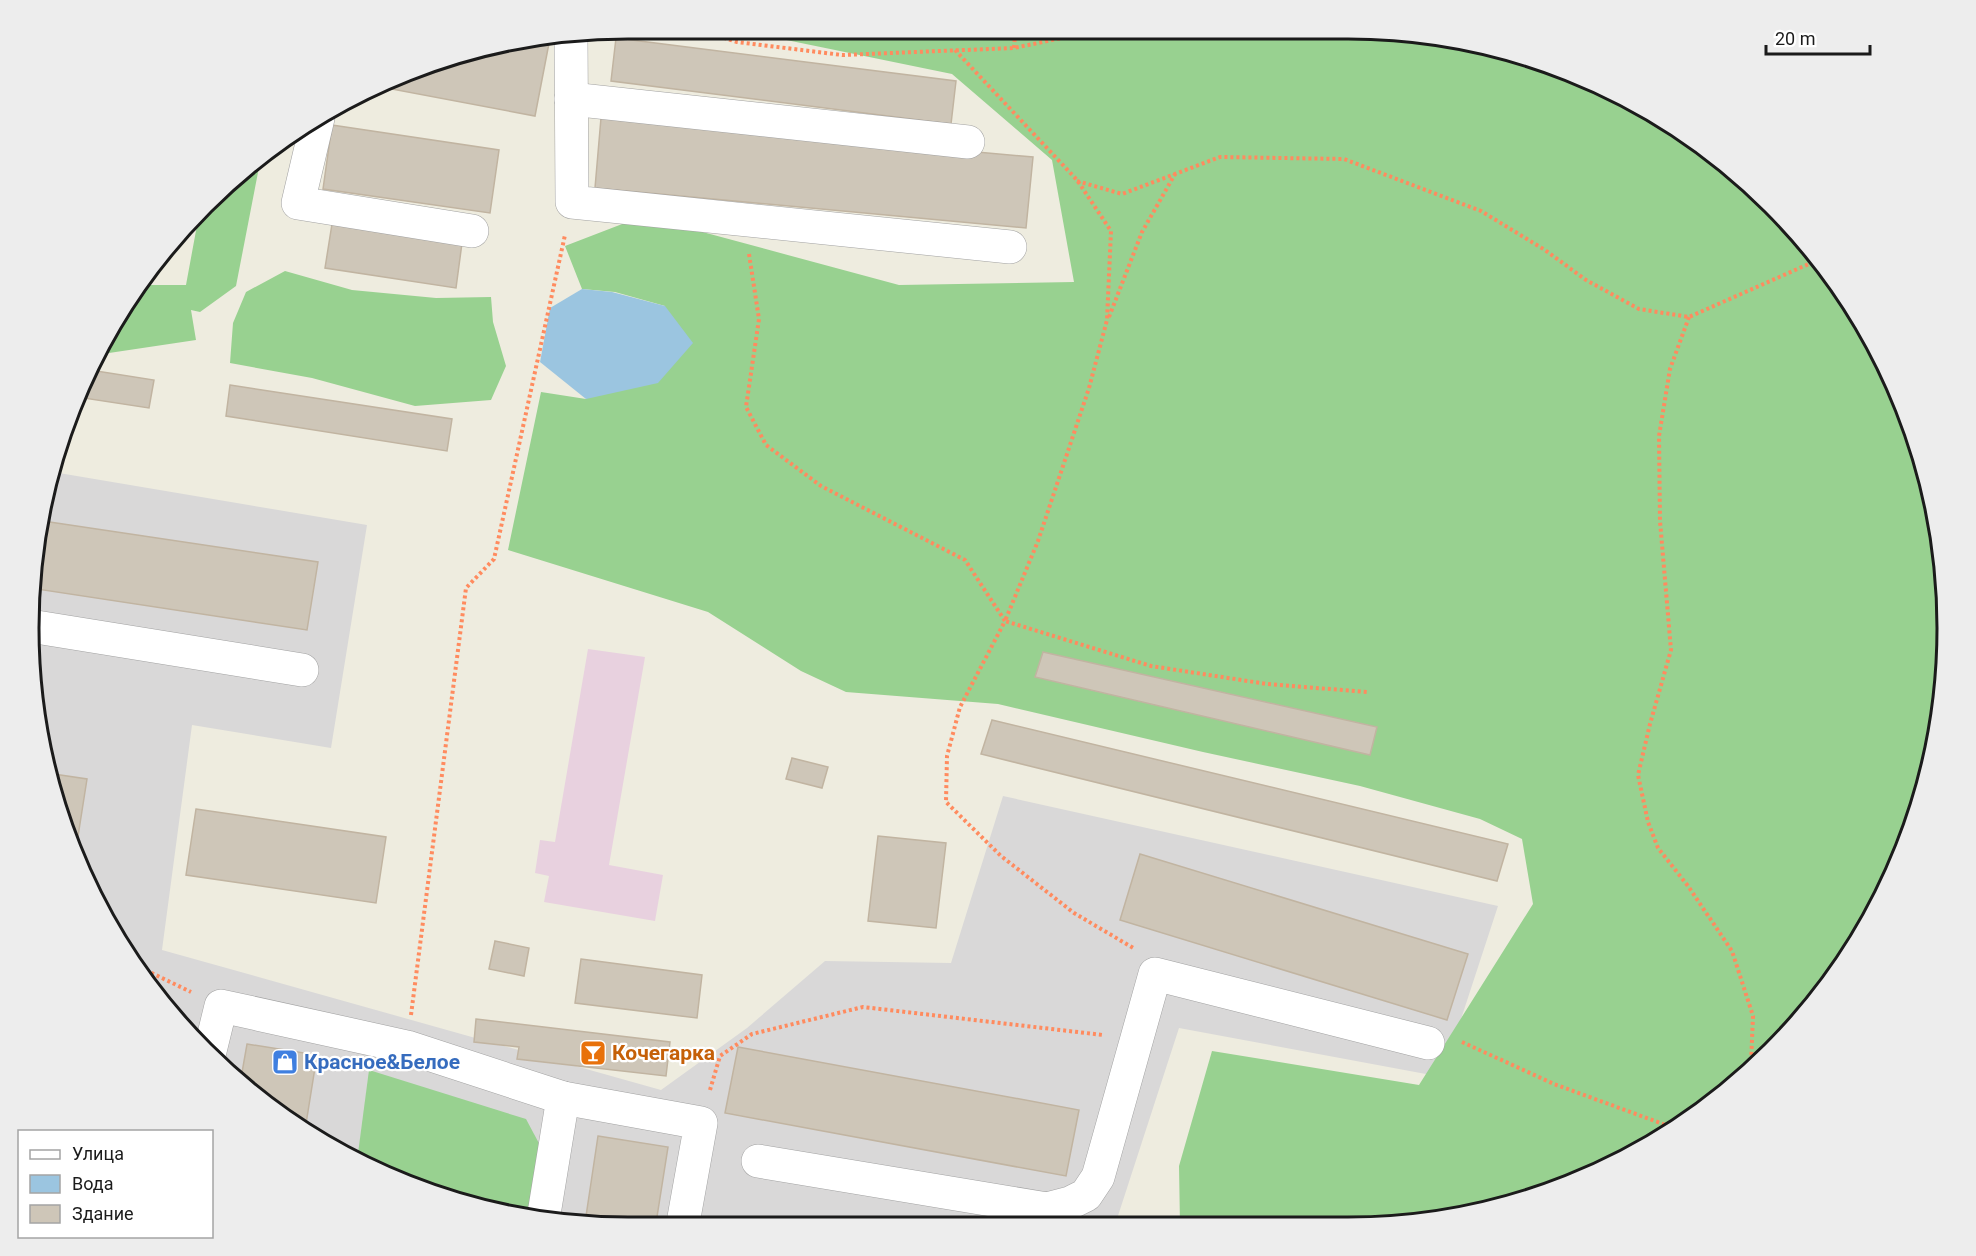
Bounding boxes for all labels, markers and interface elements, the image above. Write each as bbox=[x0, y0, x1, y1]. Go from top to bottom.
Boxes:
scale bar bbox=[1766, 18, 1870, 56]
text: 20 m bbox=[1775, 28, 1815, 49]
bar icon: Кочегарка bbox=[578, 1038, 608, 1068]
place label: Кочегарка bbox=[612, 1041, 715, 1065]
shop icon: Красное&Белое bbox=[270, 1047, 300, 1077]
place label: Красное&Белое bbox=[304, 1050, 460, 1074]
legend bbox=[18, 1130, 213, 1238]
text: Улица bbox=[72, 1143, 124, 1164]
text: Вода bbox=[72, 1173, 114, 1194]
text: Здание bbox=[72, 1203, 134, 1224]

